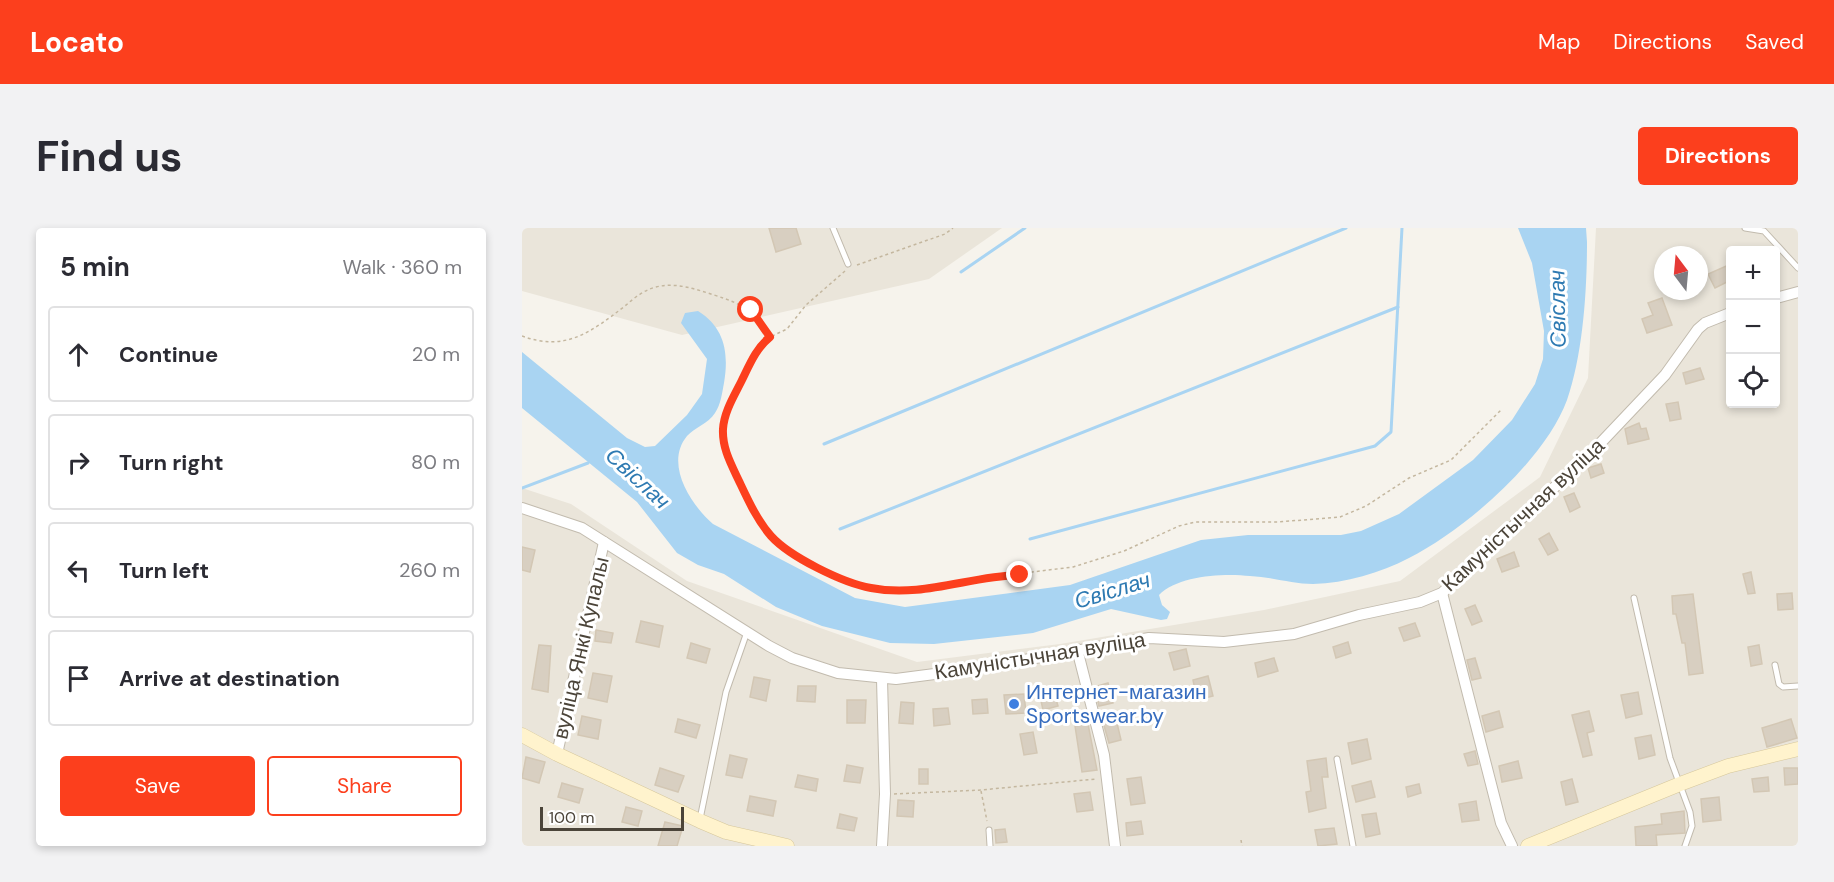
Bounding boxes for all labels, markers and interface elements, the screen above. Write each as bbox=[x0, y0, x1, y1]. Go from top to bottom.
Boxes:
text: Locato bbox=[30, 24, 124, 61]
text: Map bbox=[1538, 28, 1580, 56]
text: Directions bbox=[1613, 28, 1712, 56]
text: Saved bbox=[1745, 28, 1804, 56]
button: Directions bbox=[1638, 127, 1798, 185]
text: Find us bbox=[36, 129, 182, 184]
north arrow bbox=[1654, 246, 1708, 300]
map controls bbox=[1726, 246, 1780, 408]
button: + bbox=[1726, 246, 1780, 300]
text: 5 min bbox=[60, 250, 130, 284]
text: Walk · 360 m bbox=[342, 254, 462, 280]
water label: Свіслач bbox=[1542, 270, 1573, 348]
route start bbox=[737, 296, 763, 322]
button: − bbox=[1726, 300, 1780, 354]
icon: ahead bbox=[62, 338, 95, 371]
text: Continue bbox=[119, 340, 218, 369]
text: 20 m bbox=[412, 341, 460, 367]
button: locate bbox=[1726, 354, 1780, 408]
street label: Камуністычная вуліца bbox=[1436, 432, 1611, 598]
water label: Свіслач bbox=[599, 441, 676, 516]
icon: right bbox=[62, 446, 95, 479]
text: Turn right bbox=[119, 448, 224, 477]
text: 80 m bbox=[411, 449, 460, 475]
icon: left bbox=[62, 554, 95, 587]
street label: вуліца Янкі Купалы bbox=[546, 554, 616, 742]
text: Turn left bbox=[119, 556, 209, 585]
text: 260 m bbox=[399, 557, 460, 583]
route end bbox=[1006, 561, 1032, 587]
water label: Свіслач bbox=[1071, 565, 1154, 616]
street label: Камуністычная вуліца bbox=[933, 625, 1148, 686]
icon: arrive bbox=[62, 662, 95, 695]
text: Arrive at destination bbox=[119, 664, 340, 693]
place label: Интернет-магазин Sportswear.by bbox=[1026, 678, 1207, 730]
marker: Интернет-магазин Sportswear.by bbox=[1007, 697, 1021, 711]
button: Save bbox=[60, 756, 255, 816]
button: Share bbox=[267, 756, 462, 816]
scale bar bbox=[540, 804, 684, 832]
text: 100 m bbox=[549, 807, 594, 828]

